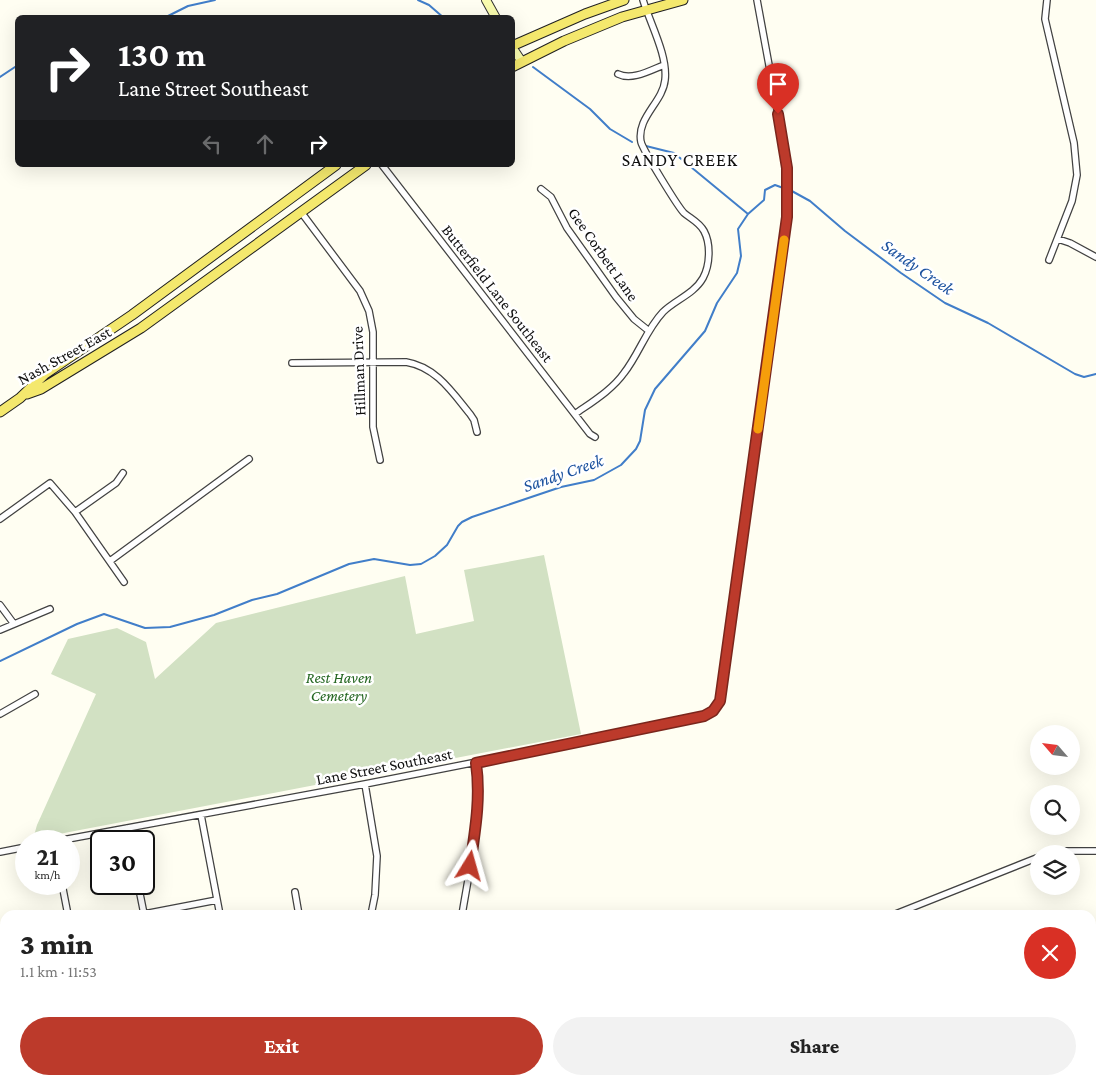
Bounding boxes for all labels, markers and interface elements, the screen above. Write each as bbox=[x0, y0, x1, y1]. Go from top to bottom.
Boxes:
icon: right bbox=[35, 35, 100, 100]
text: 130 m bbox=[118, 35, 206, 74]
pin bbox=[757, 63, 799, 114]
icon: arrive bbox=[764, 70, 792, 98]
text: Lane Street Southeast bbox=[118, 76, 308, 101]
icon: left bbox=[198, 130, 226, 158]
icon: ahead bbox=[251, 130, 279, 158]
icon: right bbox=[304, 130, 332, 158]
district label: SANDY CREEK bbox=[622, 150, 738, 170]
street label: Gee Corbett Lane bbox=[565, 204, 642, 304]
street label: Butterfield Lane Southeast bbox=[439, 221, 557, 366]
water label: Sandy Creek bbox=[878, 235, 959, 300]
street label: Nash Street East bbox=[15, 322, 114, 388]
street label: Hillman Drive bbox=[348, 326, 369, 416]
water label: Sandy Creek bbox=[520, 450, 607, 496]
park label: Rest Haven Cemetery bbox=[306, 669, 372, 705]
north arrow bbox=[1030, 725, 1080, 775]
map controls bbox=[1030, 725, 1080, 895]
street label: Lane Street Southeast bbox=[315, 745, 454, 788]
button: search bbox=[1030, 785, 1080, 835]
speed limit sign: 30 bbox=[90, 830, 155, 895]
position arrow bbox=[443, 839, 495, 891]
text: 21 bbox=[36, 843, 59, 870]
button: layers bbox=[1030, 845, 1080, 895]
text: km/h bbox=[35, 868, 60, 882]
text: 3 min bbox=[20, 927, 93, 960]
button: close bbox=[1024, 927, 1076, 979]
text: 1.1 km · 11:53 bbox=[20, 963, 97, 980]
button: Exit bbox=[20, 1017, 543, 1075]
button: Share bbox=[553, 1017, 1076, 1075]

